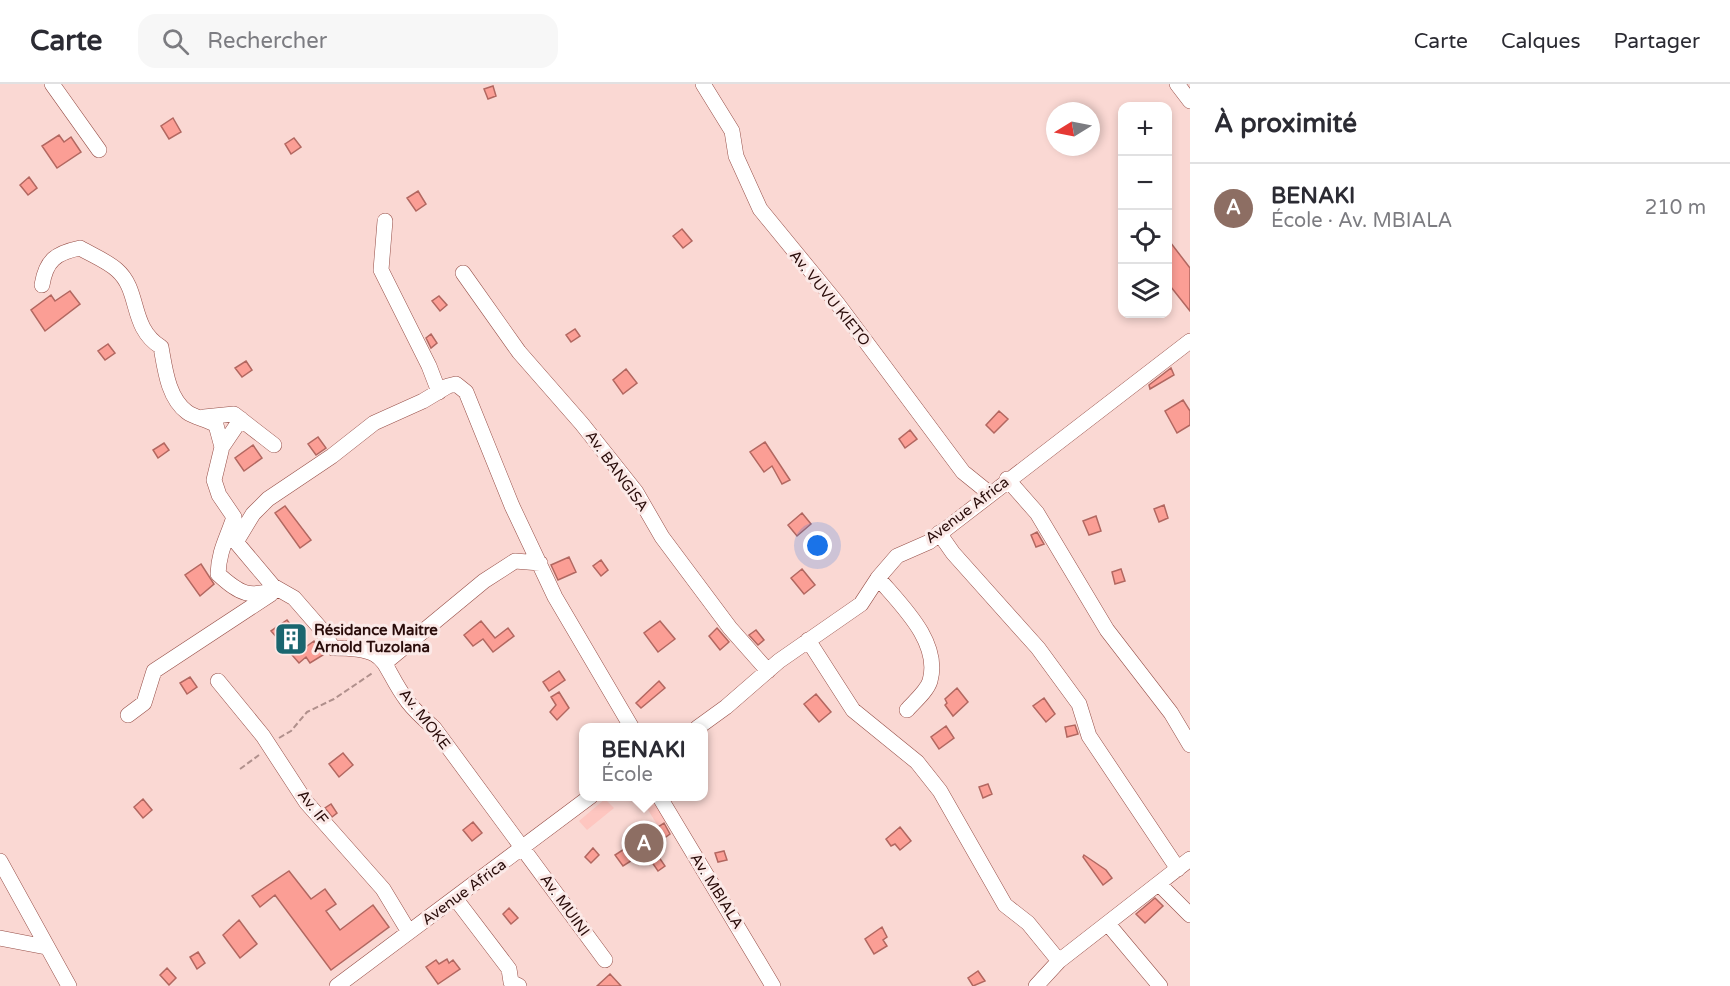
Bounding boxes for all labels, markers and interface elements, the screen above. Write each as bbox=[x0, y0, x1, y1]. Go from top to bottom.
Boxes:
search box bbox=[138, 14, 558, 68]
text: Carte bbox=[30, 24, 102, 58]
icon: search bbox=[159, 25, 192, 58]
text: Rechercher bbox=[207, 28, 327, 54]
text: Carte bbox=[1414, 29, 1468, 54]
text: Calques bbox=[1501, 29, 1581, 54]
text: Partager bbox=[1614, 29, 1700, 54]
north arrow bbox=[1046, 102, 1100, 156]
map controls bbox=[1118, 102, 1172, 318]
button: + bbox=[1118, 102, 1172, 156]
text: À proximité bbox=[1214, 108, 1357, 139]
button: − bbox=[1118, 156, 1172, 210]
text: BENAKI bbox=[1271, 183, 1355, 209]
text: A bbox=[1226, 196, 1241, 220]
text: 210 m bbox=[1645, 196, 1706, 220]
text: École · Av. MBIALA bbox=[1271, 209, 1452, 233]
button: locate bbox=[1118, 210, 1172, 264]
street label: Av. VUVU KIETO bbox=[786, 246, 874, 350]
button: layers bbox=[1118, 264, 1172, 318]
street label: Av. BANGISA bbox=[582, 427, 652, 515]
street label: Avenue Africa bbox=[922, 473, 1012, 547]
your location bbox=[803, 531, 832, 560]
building icon: Résidance Maitre Arnold Tuzolana bbox=[273, 621, 309, 657]
place label: Résidance Maitre Arnold Tuzolana bbox=[314, 621, 438, 656]
street label: Av. MOKE bbox=[396, 685, 454, 753]
popup bbox=[579, 723, 708, 801]
text: BENAKI bbox=[601, 737, 686, 763]
text: École bbox=[601, 763, 653, 787]
street label: Av. IF bbox=[294, 786, 332, 828]
pin: A bbox=[624, 820, 664, 866]
street label: Av. MBIALA bbox=[687, 850, 747, 932]
street label: Avenue Africa bbox=[418, 855, 510, 929]
street label: Av. MUINI bbox=[536, 870, 594, 940]

